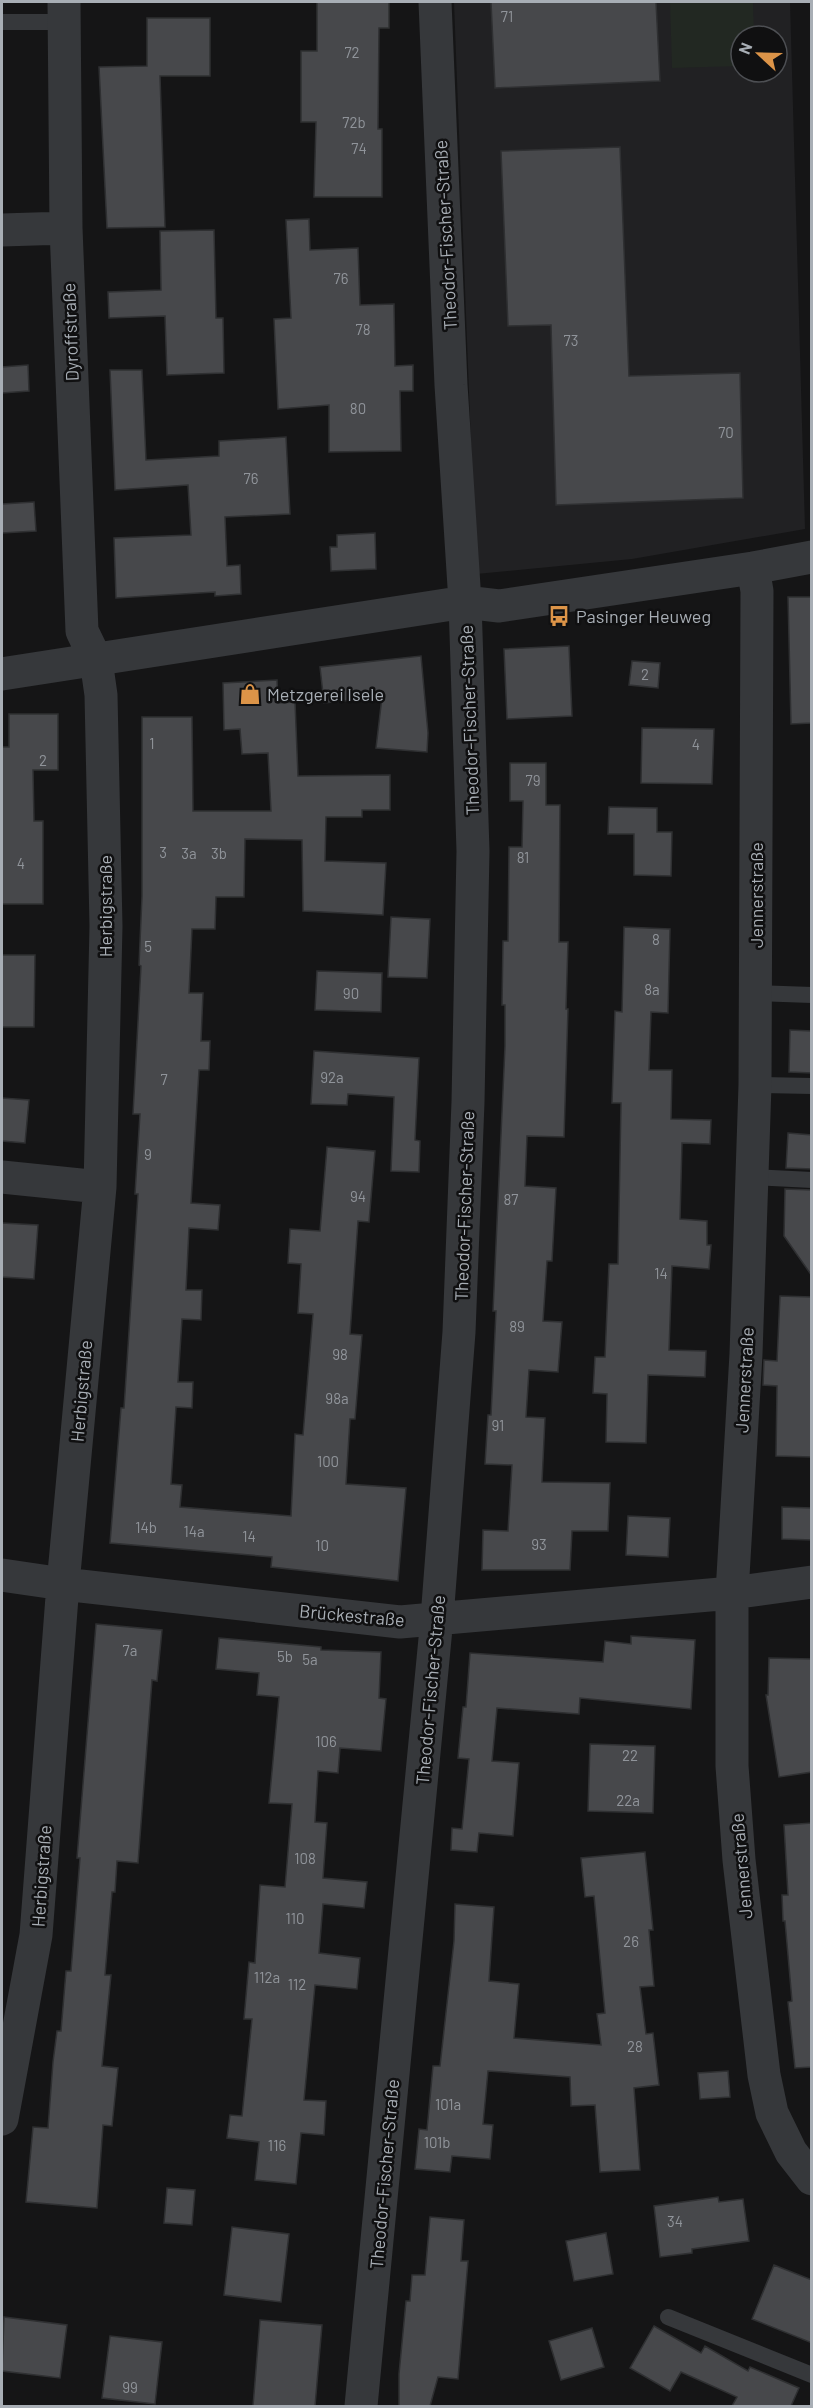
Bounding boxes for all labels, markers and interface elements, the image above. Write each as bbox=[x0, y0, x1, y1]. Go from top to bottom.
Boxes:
house number: 71 bbox=[501, 7, 513, 25]
north arrow bbox=[729, 24, 789, 84]
text: N bbox=[734, 40, 755, 57]
house number: 72 bbox=[344, 43, 360, 61]
house number: 72b bbox=[342, 113, 366, 131]
house number: 74 bbox=[351, 139, 367, 157]
street label: Theodor-Fischer-Straße bbox=[429, 139, 461, 331]
house number: 76 bbox=[334, 269, 348, 287]
street label: Dyroffstraße bbox=[57, 282, 83, 382]
house number: 78 bbox=[356, 320, 370, 338]
house number: 73 bbox=[564, 331, 578, 349]
house number: 80 bbox=[350, 399, 366, 417]
house number: 70 bbox=[718, 423, 734, 441]
house number: 76 bbox=[244, 469, 258, 487]
bus stop icon: Pasinger Heuweg bbox=[547, 604, 571, 628]
place label: Pasinger Heuweg bbox=[576, 605, 711, 627]
street label: Theodor-Fischer-Straße bbox=[455, 624, 483, 816]
house number: 2 bbox=[641, 665, 649, 683]
shop icon: Metzgerei Isele bbox=[238, 682, 262, 706]
place label: Metzgerei Isele bbox=[267, 683, 384, 705]
house number: 1 bbox=[149, 734, 155, 752]
house number: 4 bbox=[692, 735, 700, 753]
house number: 2 bbox=[39, 751, 47, 769]
house number: 79 bbox=[526, 771, 540, 789]
street label: Jennerstraße bbox=[745, 842, 767, 948]
house number: 3 bbox=[159, 843, 167, 861]
house number: 3a bbox=[181, 844, 197, 862]
house number: 3b bbox=[211, 844, 227, 862]
house number: 81 bbox=[517, 848, 529, 866]
house number: 4 bbox=[17, 854, 25, 872]
street label: Herbigstraße bbox=[94, 855, 116, 957]
house number: 8 bbox=[652, 930, 660, 948]
house number: 5 bbox=[144, 937, 152, 955]
house number: 8a bbox=[644, 980, 660, 998]
house number: 90 bbox=[343, 984, 359, 1002]
house number: 92a bbox=[320, 1068, 344, 1086]
house number: 7 bbox=[160, 1070, 168, 1088]
street label: Theodor-Fischer-Straße bbox=[450, 1110, 478, 1302]
house number: 9 bbox=[144, 1145, 152, 1163]
house number: 94 bbox=[350, 1187, 366, 1205]
house number: 87 bbox=[504, 1190, 518, 1208]
house number: 14 bbox=[654, 1264, 668, 1282]
house number: 89 bbox=[509, 1317, 525, 1335]
street label: Jennerstraße bbox=[730, 1327, 758, 1433]
street label: Herbigstraße bbox=[66, 1339, 96, 1443]
house number: 98 bbox=[332, 1345, 348, 1363]
house number: 98a bbox=[325, 1389, 349, 1407]
house number: 91 bbox=[492, 1416, 504, 1434]
house number: 100 bbox=[317, 1452, 339, 1470]
house number: 14b bbox=[135, 1518, 157, 1536]
house number: 14a bbox=[183, 1522, 205, 1540]
house number: 14 bbox=[242, 1527, 256, 1545]
house number: 93 bbox=[531, 1535, 547, 1553]
house number: 10 bbox=[315, 1536, 329, 1554]
street label: Theodor-Fischer-Straße bbox=[411, 1594, 449, 1786]
street label: Brückestraße bbox=[298, 1599, 406, 1631]
house number: 7a bbox=[123, 1641, 137, 1659]
house number: 5b bbox=[277, 1647, 293, 1665]
house number: 5a bbox=[302, 1650, 318, 1668]
house number: 106 bbox=[315, 1732, 337, 1750]
house number: 22 bbox=[622, 1746, 638, 1764]
house number: 22a bbox=[616, 1791, 640, 1809]
street label: Jennerstraße bbox=[725, 1812, 757, 1920]
street label: Herbigstraße bbox=[26, 1824, 56, 1928]
house number: 108 bbox=[294, 1849, 316, 1867]
house number: 110 bbox=[285, 1909, 305, 1927]
house number: 26 bbox=[623, 1932, 639, 1950]
house number: 112a bbox=[254, 1968, 280, 1986]
house number: 112 bbox=[288, 1975, 306, 1993]
house number: 28 bbox=[627, 2037, 643, 2055]
street label: Theodor-Fischer-Straße bbox=[365, 2078, 403, 2270]
house number: 101a bbox=[435, 2095, 461, 2113]
house number: 101b bbox=[424, 2133, 450, 2151]
house number: 116 bbox=[268, 2136, 286, 2154]
house number: 34 bbox=[667, 2212, 683, 2230]
house number: 99 bbox=[122, 2378, 138, 2396]

